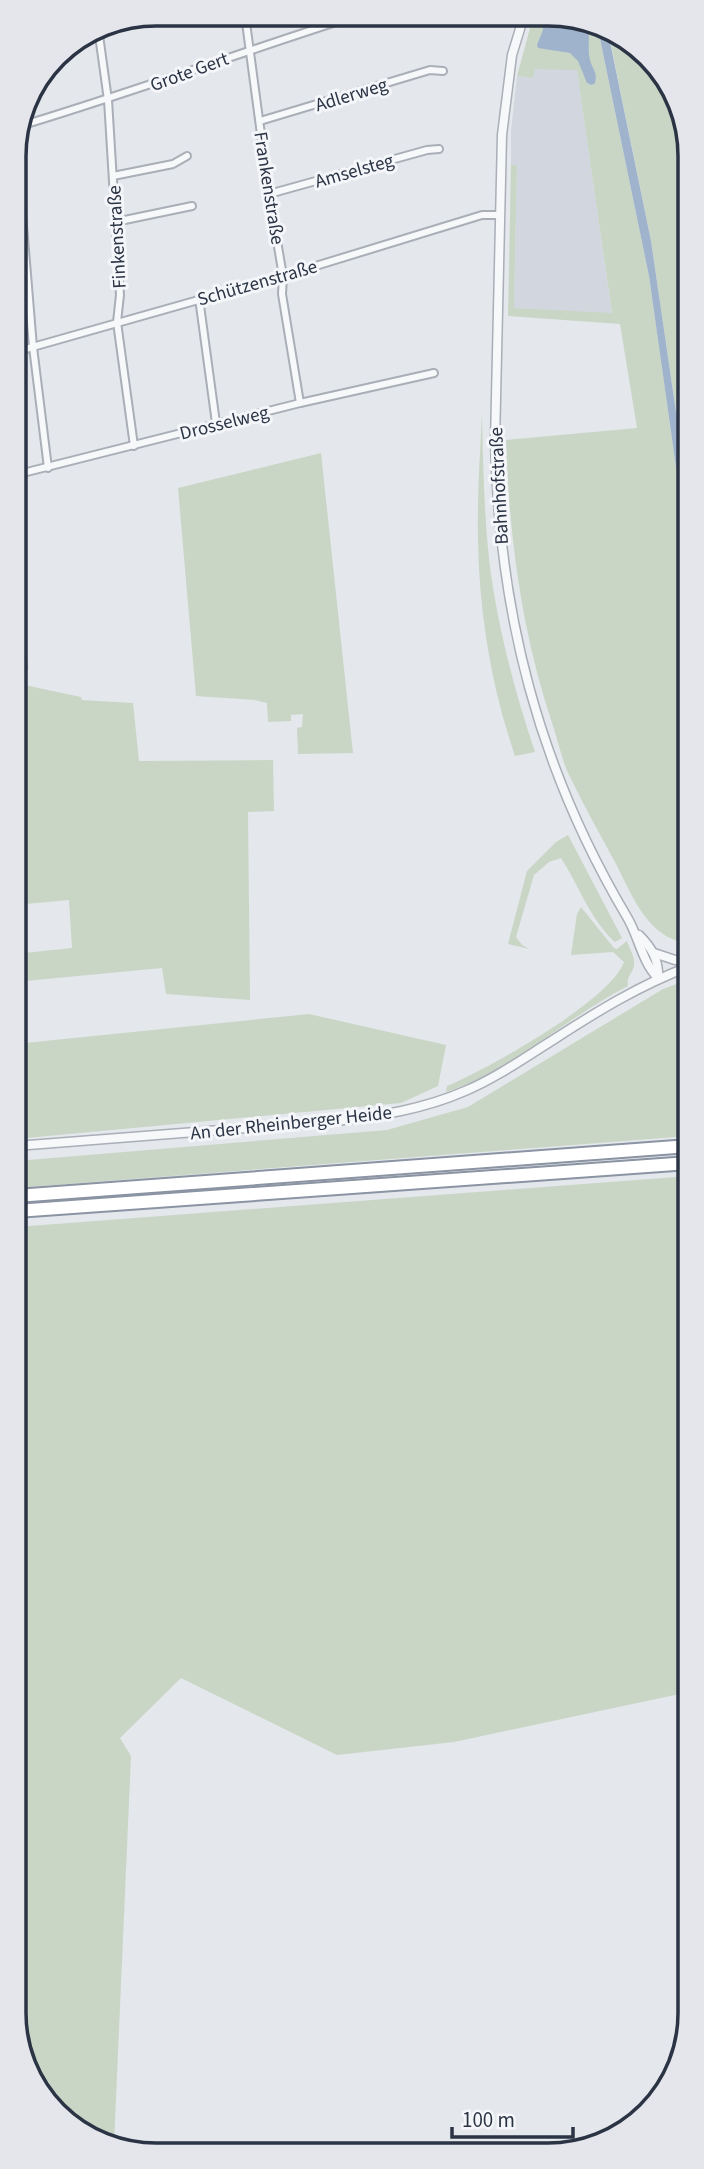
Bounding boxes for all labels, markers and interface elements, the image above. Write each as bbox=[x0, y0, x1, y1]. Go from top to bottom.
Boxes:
street label: Grote Gert bbox=[147, 46, 233, 99]
street label: Adlerweg bbox=[312, 72, 391, 119]
street label: Frankenstraße bbox=[246, 130, 291, 247]
street label: Amselsteg bbox=[312, 147, 397, 196]
street label: Finkenstraße bbox=[101, 185, 134, 289]
street label: Schützenstraße bbox=[194, 253, 321, 313]
street label: Drosselweg bbox=[177, 399, 272, 448]
street label: Bahnhofstraße bbox=[483, 426, 516, 545]
street label: An der Rheinberger Heide bbox=[189, 1099, 393, 1147]
scale bar bbox=[452, 2096, 573, 2140]
text: 100 m bbox=[462, 2105, 515, 2135]

